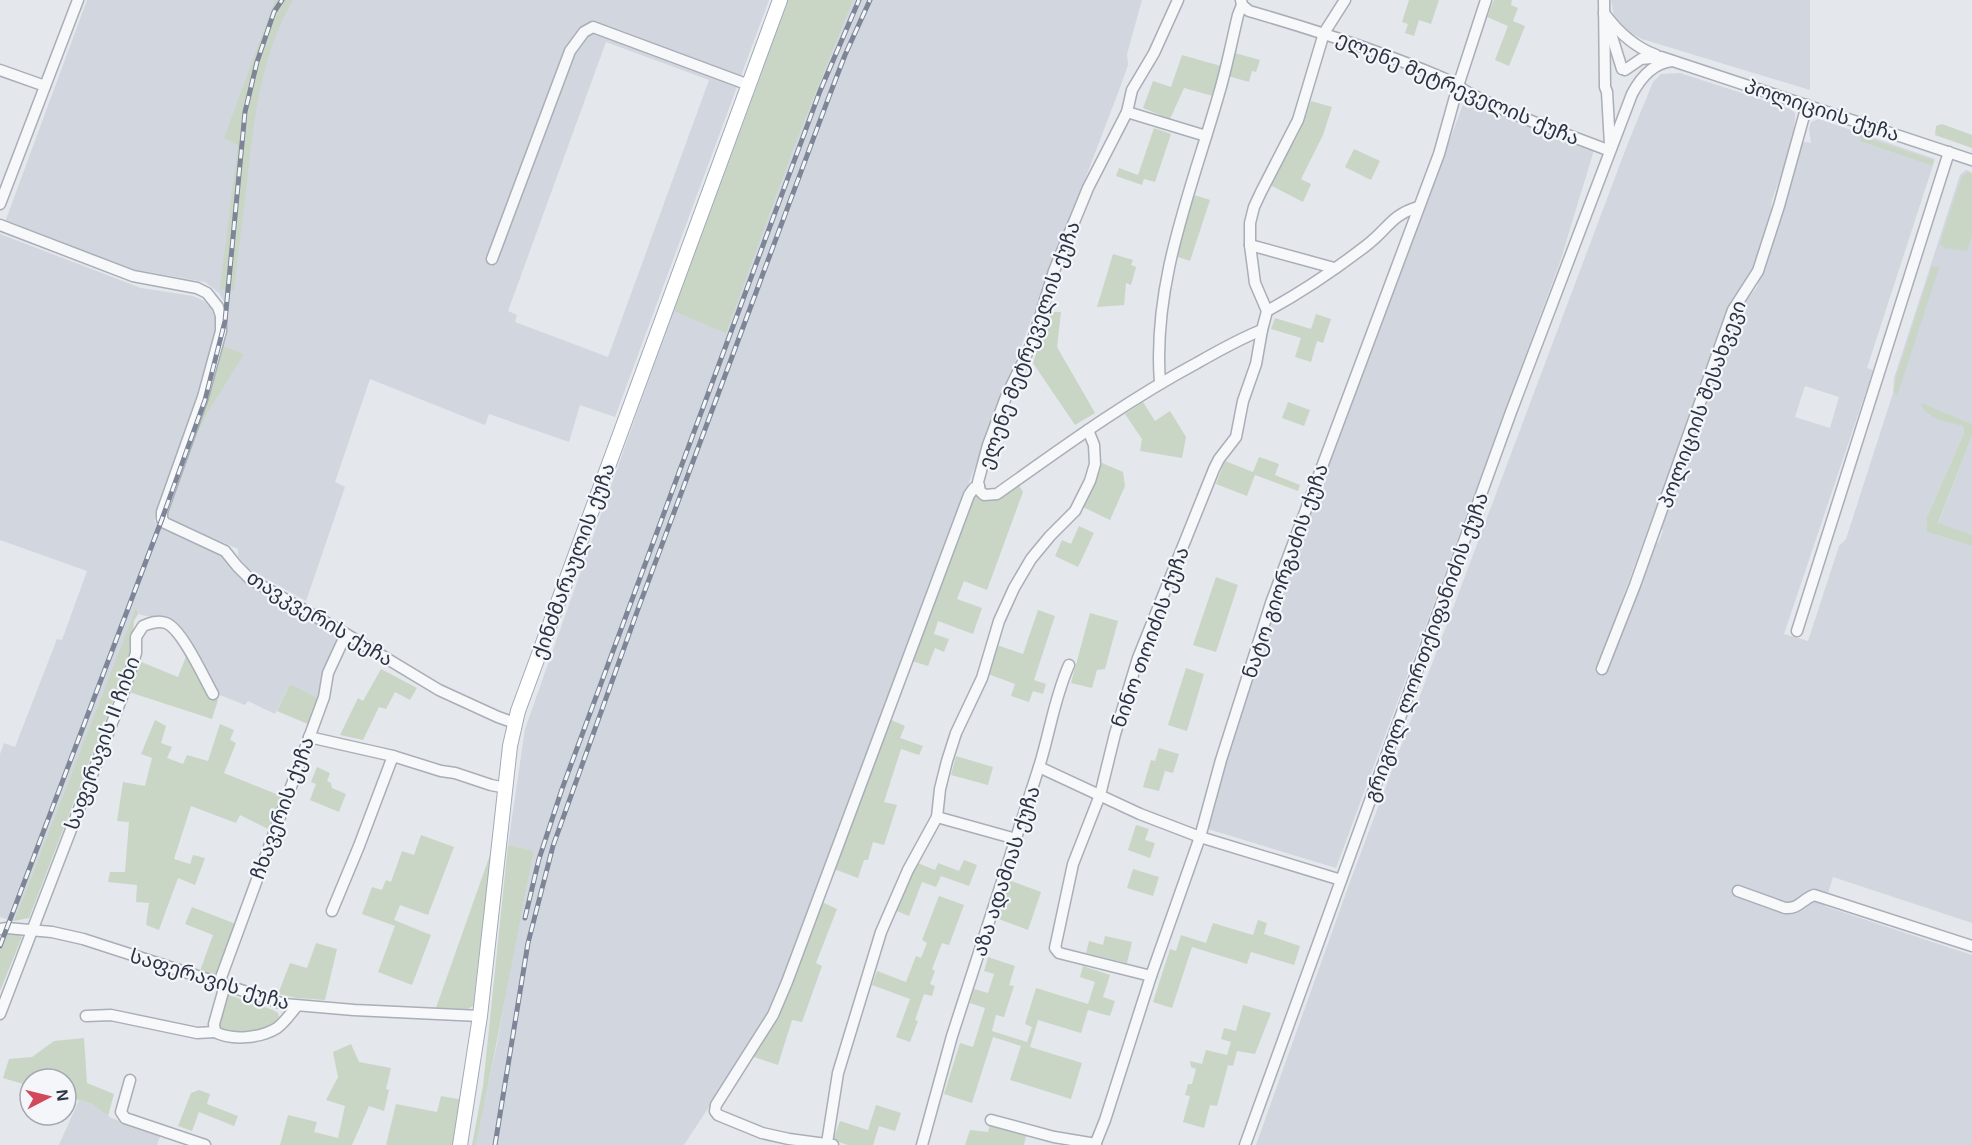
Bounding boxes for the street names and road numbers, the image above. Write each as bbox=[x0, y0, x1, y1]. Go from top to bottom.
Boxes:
street label: ელენე მეტრეველის ქუჩა bbox=[1333, 27, 1583, 151]
street label: პოლიციის ქუჩა bbox=[1741, 75, 1902, 147]
street label: ელენე მეტრეველის ქუჩა bbox=[974, 218, 1086, 472]
street label: პოლიციის შესახვევი bbox=[1654, 297, 1752, 511]
street label: ქინძმარაულის ქუჩა bbox=[527, 460, 621, 663]
street label: ნატო გიორგაძის ქუჩა bbox=[1238, 461, 1333, 681]
street label: გრიგოლ ლორთქიფანიძის ქუჩა bbox=[1360, 489, 1494, 805]
street label: ნინო თოიძის ქუჩა bbox=[1107, 544, 1194, 731]
street label: თავკვერის ქუჩა bbox=[242, 566, 397, 671]
street label: საფერავის II ჩიხი bbox=[60, 653, 145, 833]
street label: ჩხავერის ქუჩა bbox=[246, 734, 319, 883]
street label: აზა ადამიას ქუჩა bbox=[968, 783, 1046, 960]
street label: საფერავის ქუჩა bbox=[127, 944, 293, 1015]

